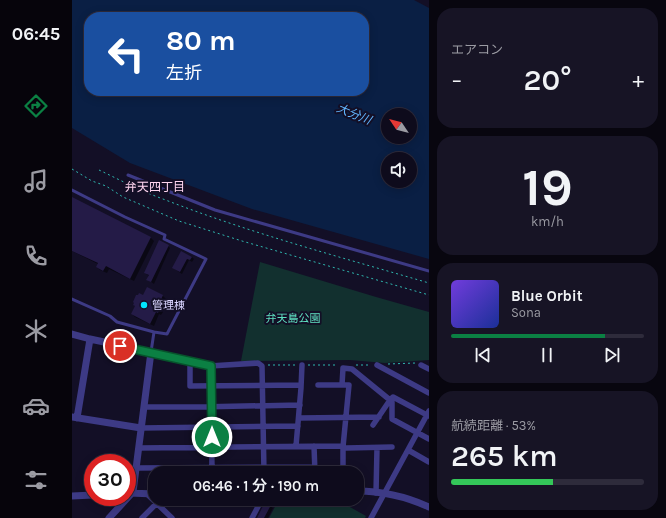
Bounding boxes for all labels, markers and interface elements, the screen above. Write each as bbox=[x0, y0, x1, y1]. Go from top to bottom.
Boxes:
text: 06:45 bbox=[12, 23, 60, 45]
text: 80 m bbox=[166, 24, 235, 57]
icon: left bbox=[100, 28, 152, 80]
text: エアコン bbox=[451, 42, 503, 57]
text: 左折 bbox=[166, 62, 202, 84]
text: 20° bbox=[524, 62, 571, 98]
text: − bbox=[451, 67, 463, 93]
text: + bbox=[632, 67, 644, 93]
icon: directions bbox=[22, 92, 50, 120]
water label: 大分川 bbox=[335, 101, 375, 128]
north arrow bbox=[381, 108, 417, 144]
map controls bbox=[381, 108, 417, 188]
button: sound bbox=[381, 152, 417, 188]
text: 19 bbox=[522, 157, 573, 218]
icon: music bbox=[22, 167, 50, 195]
district label: 弁天四丁目 bbox=[125, 180, 185, 194]
text: km/h bbox=[531, 214, 564, 229]
icon: phone bbox=[22, 242, 50, 270]
text: Blue Orbit bbox=[511, 287, 583, 305]
place label: 管理棟 bbox=[152, 299, 185, 312]
marker: 管理棟 bbox=[139, 300, 149, 310]
text: Sona bbox=[511, 305, 541, 320]
park label: 弁天島公園 bbox=[266, 312, 321, 325]
icon: climate bbox=[22, 317, 50, 345]
pin bbox=[103, 329, 137, 363]
icon: arrive bbox=[109, 335, 131, 357]
icon: previous bbox=[472, 344, 494, 366]
icon: pause bbox=[536, 344, 558, 366]
icon: next bbox=[601, 344, 623, 366]
icon: car bbox=[22, 392, 50, 420]
position arrow bbox=[191, 416, 233, 458]
text: 航続距離 · 53% bbox=[451, 418, 536, 433]
text: 265 km bbox=[451, 438, 558, 474]
speed limit sign: 30 bbox=[84, 454, 136, 506]
icon: filters bbox=[22, 466, 50, 494]
text: 06:46 · 1 分 · 190 m bbox=[193, 477, 319, 495]

